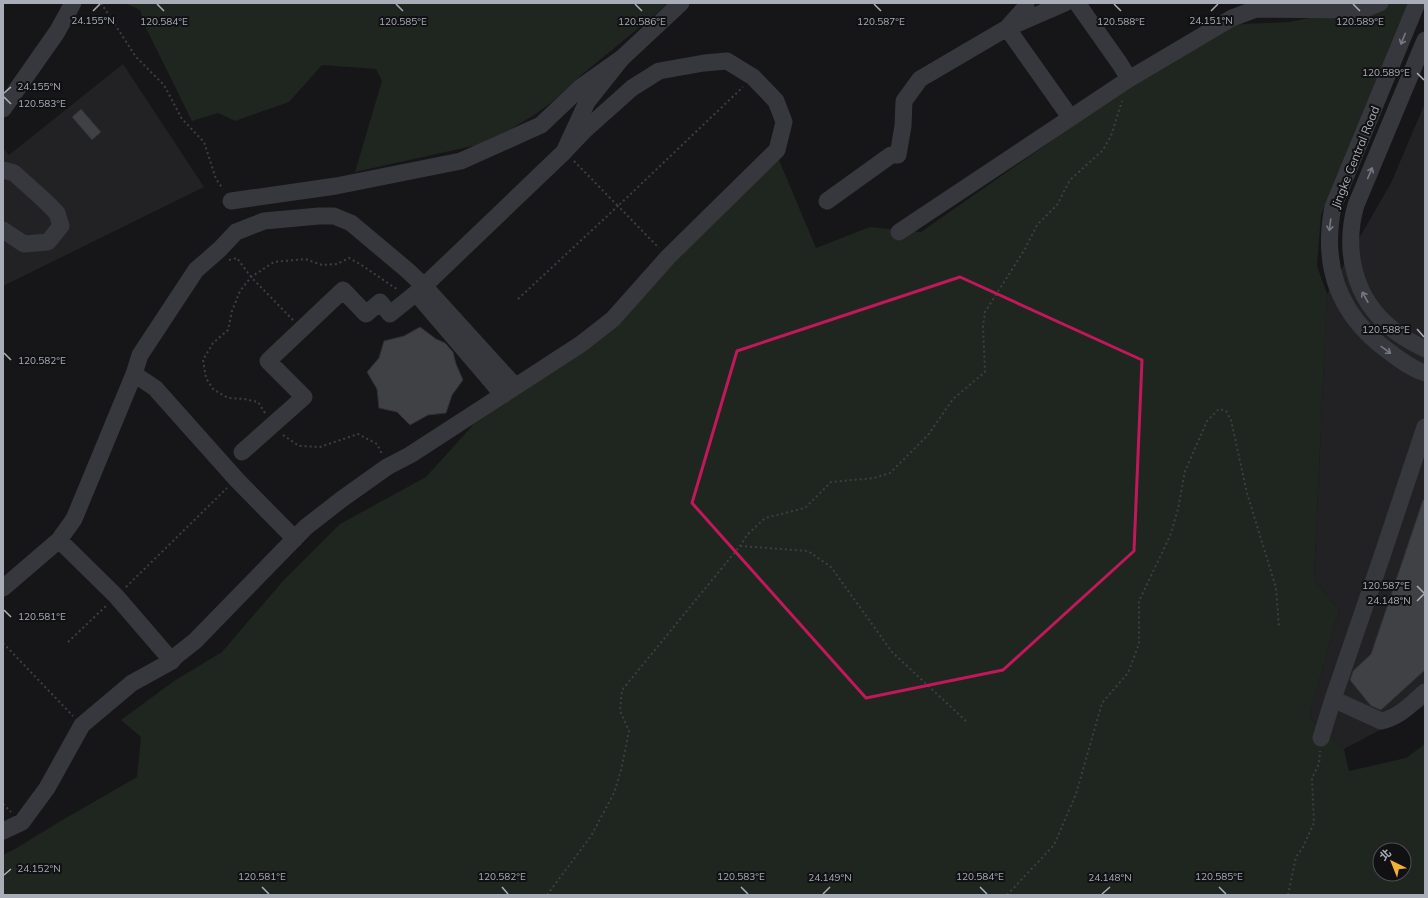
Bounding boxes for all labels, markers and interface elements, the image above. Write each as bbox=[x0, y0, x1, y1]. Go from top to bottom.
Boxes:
text: 24.155°N bbox=[71, 14, 115, 27]
text: 24.151°N bbox=[1189, 14, 1233, 27]
text: 120.584°E bbox=[140, 15, 188, 28]
text: 120.585°E bbox=[379, 15, 427, 28]
text: 120.586°E bbox=[618, 15, 666, 28]
text: 120.587°E bbox=[857, 15, 905, 28]
text: 120.588°E bbox=[1097, 15, 1145, 28]
text: 120.589°E bbox=[1336, 15, 1384, 28]
one-way arrow bbox=[1398, 33, 1406, 45]
text: 120.589°E bbox=[1362, 66, 1410, 79]
text: 24.155°N bbox=[17, 80, 61, 93]
text: 120.583°E bbox=[18, 97, 66, 110]
street label: Jingke Central Road bbox=[1328, 104, 1382, 210]
one-way arrow bbox=[1366, 167, 1374, 179]
one-way arrow bbox=[1326, 218, 1334, 231]
one-way arrow bbox=[1360, 291, 1368, 303]
text: 120.588°E bbox=[1362, 323, 1410, 336]
one-way arrow bbox=[1381, 345, 1392, 354]
text: 120.582°E bbox=[18, 354, 66, 367]
text: 120.587°E bbox=[1362, 579, 1410, 592]
text: 24.148°N bbox=[1367, 594, 1411, 607]
text: 120.581°E bbox=[18, 610, 66, 623]
north arrow bbox=[1372, 842, 1412, 882]
text: 北 bbox=[1376, 846, 1394, 864]
text: 24.152°N bbox=[17, 862, 61, 875]
text: 120.581°E bbox=[238, 870, 286, 883]
text: 120.582°E bbox=[478, 870, 526, 883]
text: 120.583°E bbox=[717, 870, 765, 883]
text: 120.584°E bbox=[956, 870, 1004, 883]
text: 120.585°E bbox=[1195, 870, 1243, 883]
text: 24.149°N bbox=[808, 871, 852, 884]
text: 24.148°N bbox=[1088, 871, 1132, 884]

